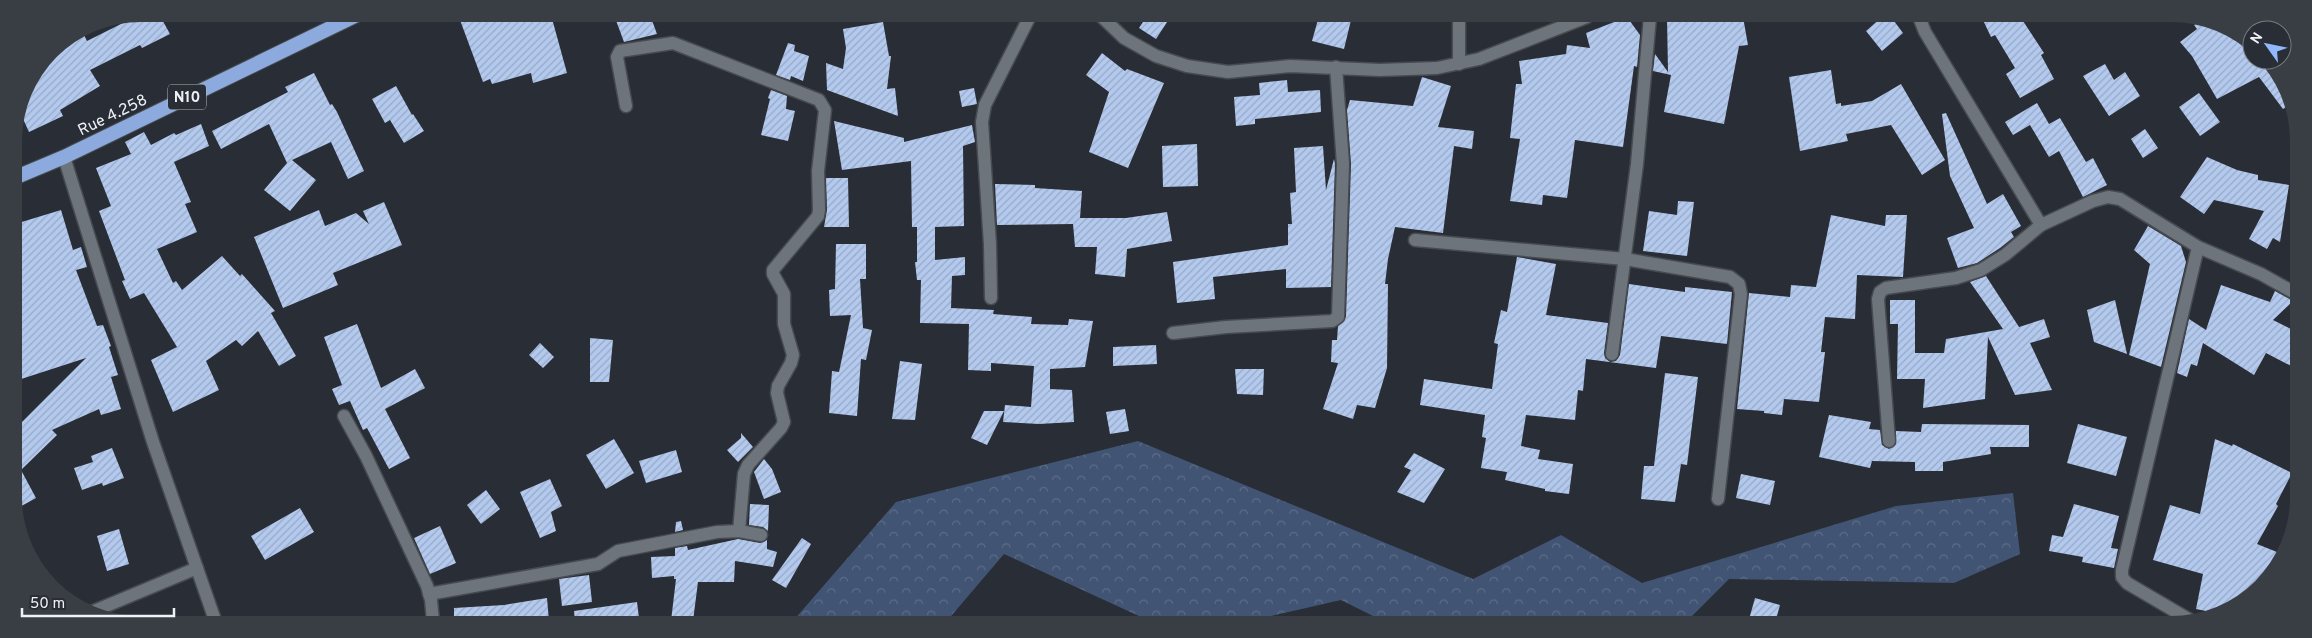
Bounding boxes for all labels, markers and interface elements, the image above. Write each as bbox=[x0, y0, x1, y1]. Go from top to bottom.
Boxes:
north arrow bbox=[2242, 20, 2292, 70]
text: N bbox=[2247, 30, 2267, 48]
road number: N10 bbox=[168, 84, 206, 110]
street label: Rue 4.258 bbox=[75, 90, 151, 141]
scale bar bbox=[22, 586, 175, 618]
text: 50 m bbox=[30, 595, 65, 614]

